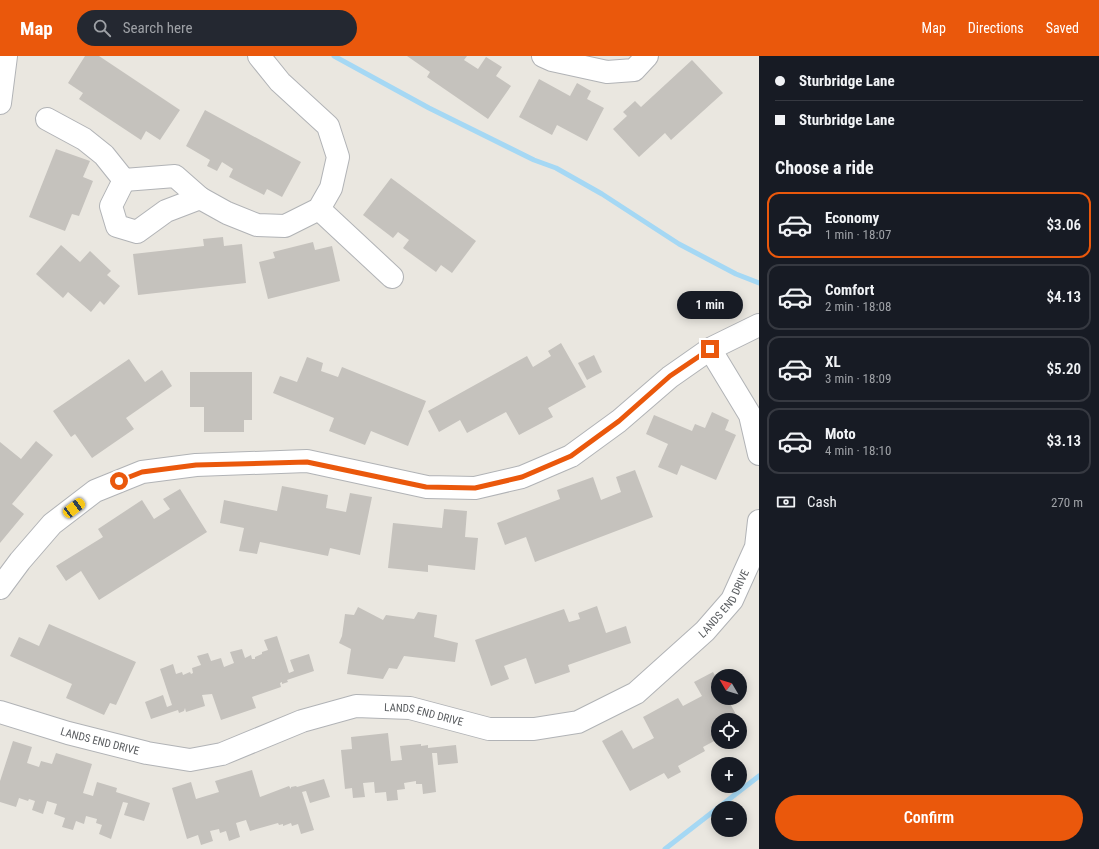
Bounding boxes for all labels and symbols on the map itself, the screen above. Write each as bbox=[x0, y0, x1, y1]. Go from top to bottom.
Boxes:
callout: 1 min bbox=[677, 291, 743, 319]
route end bbox=[701, 340, 719, 358]
route start bbox=[110, 472, 128, 490]
car bbox=[61, 496, 87, 520]
street label: LANDS END DRIVE bbox=[696, 567, 752, 640]
north arrow bbox=[711, 669, 747, 705]
street label: LANDS END DRIVE bbox=[384, 701, 465, 729]
street label: LANDS END DRIVE bbox=[59, 725, 141, 757]

